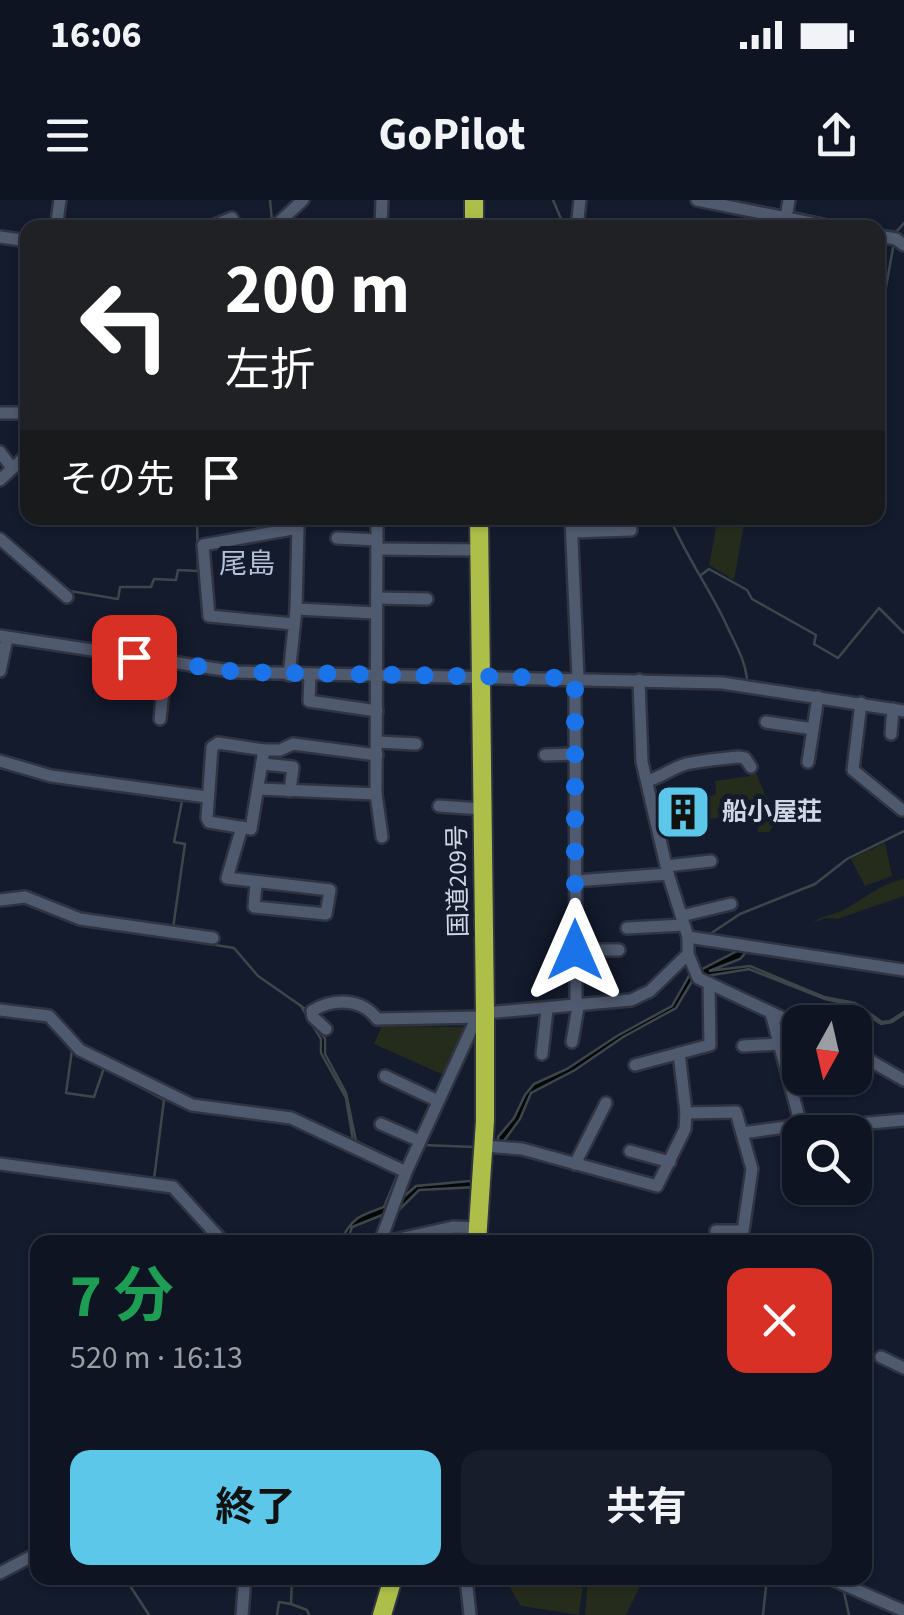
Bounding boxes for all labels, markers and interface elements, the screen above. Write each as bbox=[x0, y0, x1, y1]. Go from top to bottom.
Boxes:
text: 16:06 bbox=[50, 8, 142, 62]
text: GoPilot bbox=[379, 103, 525, 167]
icon: menu bbox=[40, 108, 95, 163]
icon: share bbox=[809, 108, 864, 163]
text: 200 m bbox=[225, 240, 410, 340]
icon: left bbox=[60, 260, 190, 390]
text: 左折 bbox=[225, 339, 315, 403]
icon: arrive bbox=[194, 450, 249, 505]
text: その先 bbox=[60, 453, 174, 507]
district label: 尾島 bbox=[219, 544, 275, 584]
pin bbox=[92, 615, 177, 700]
icon: arrive bbox=[107, 630, 162, 685]
building icon: 船小屋荘 bbox=[653, 782, 713, 842]
place label: 船小屋荘 bbox=[722, 794, 822, 830]
street label: 国道209号 bbox=[439, 825, 477, 937]
position arrow bbox=[523, 898, 627, 1002]
north arrow bbox=[782, 1005, 872, 1095]
map controls bbox=[782, 1005, 872, 1205]
button: search bbox=[782, 1115, 872, 1205]
text: 7 分 bbox=[70, 1255, 174, 1340]
button: close bbox=[727, 1268, 832, 1373]
text: 520 m · 16:13 bbox=[70, 1335, 243, 1381]
button: 終了 bbox=[70, 1450, 441, 1565]
button: 共有 bbox=[461, 1450, 832, 1565]

